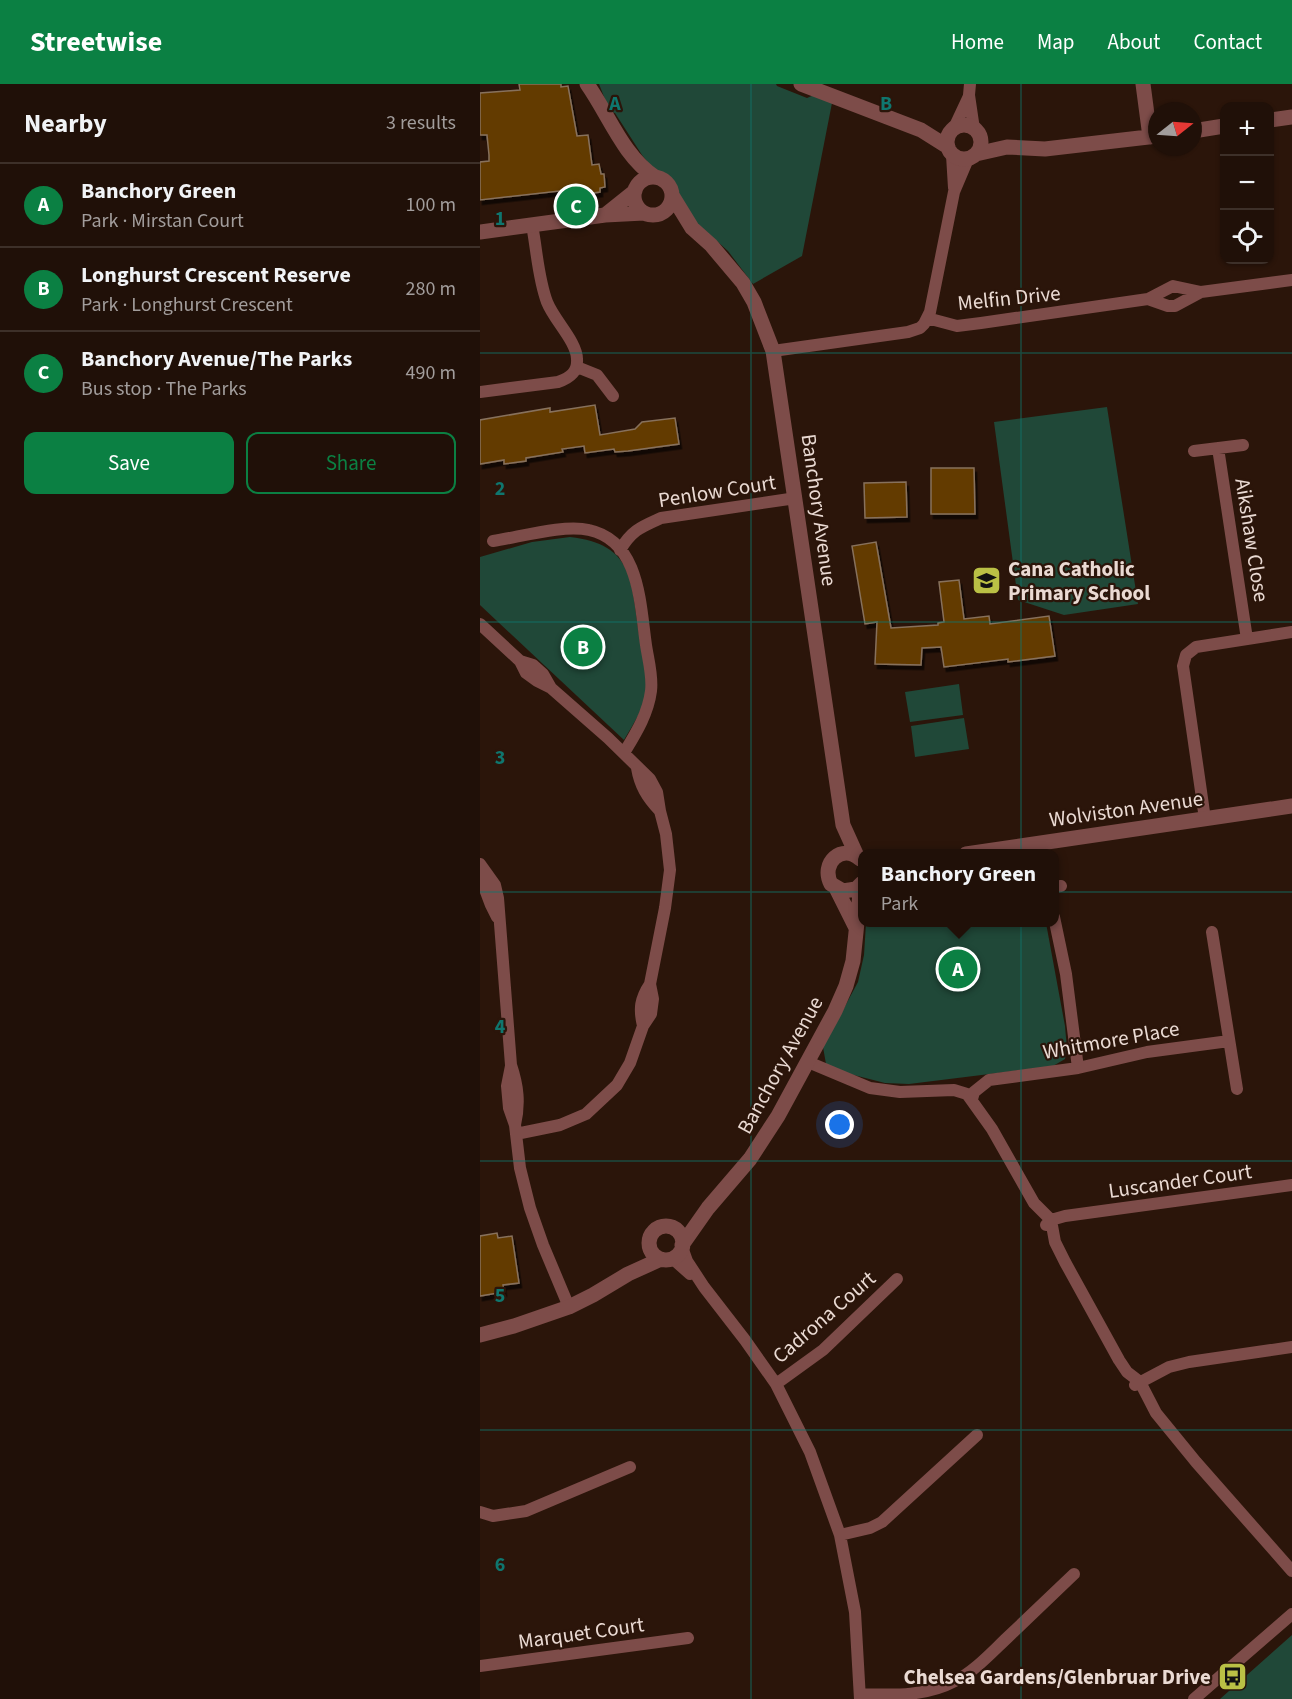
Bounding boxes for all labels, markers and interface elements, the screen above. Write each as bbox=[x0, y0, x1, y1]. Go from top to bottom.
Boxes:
text: Streetwise bbox=[30, 22, 162, 62]
text: Home bbox=[951, 27, 1004, 57]
text: Map bbox=[1037, 27, 1075, 57]
text: About bbox=[1108, 27, 1160, 57]
text: Contact bbox=[1193, 27, 1262, 57]
text: A bbox=[608, 90, 621, 118]
text: B bbox=[880, 90, 892, 118]
north arrow bbox=[1148, 102, 1202, 156]
map controls bbox=[1220, 102, 1274, 264]
button: + bbox=[1220, 102, 1274, 156]
text: Nearby bbox=[24, 105, 107, 142]
text: 3 results bbox=[386, 109, 456, 137]
button: − bbox=[1220, 156, 1274, 210]
text: Banchory Green bbox=[81, 175, 236, 207]
pin: C bbox=[556, 184, 596, 228]
text: A bbox=[38, 191, 49, 219]
text: 100 m bbox=[406, 191, 456, 219]
text: 1 bbox=[495, 205, 505, 233]
text: Park · Mirstan Court bbox=[81, 207, 244, 235]
button: locate bbox=[1220, 210, 1274, 264]
text: Longhurst Crescent Reserve bbox=[81, 259, 351, 291]
text: B bbox=[37, 275, 50, 303]
text: 280 m bbox=[406, 275, 456, 303]
street label: Melfin Drive bbox=[956, 278, 1062, 318]
text: Park · Longhurst Crescent bbox=[81, 291, 293, 319]
text: Banchory Avenue/The Parks bbox=[81, 343, 352, 375]
text: C bbox=[38, 359, 49, 387]
text: 490 m bbox=[406, 359, 456, 387]
text: Bus stop · The Parks bbox=[81, 375, 247, 403]
button: Save bbox=[24, 432, 234, 494]
button: Share bbox=[246, 432, 456, 494]
street label: Banchory Avenue bbox=[793, 432, 845, 588]
street label: Penlow Court bbox=[656, 467, 778, 515]
text: 2 bbox=[495, 475, 505, 503]
street label: Aikshaw Close bbox=[1227, 476, 1277, 604]
place label: Cana Catholic Primary School bbox=[1008, 554, 1150, 608]
school or university icon: Cana Catholic Primary School bbox=[971, 565, 1003, 597]
pin: B bbox=[564, 624, 602, 670]
text: 3 bbox=[495, 744, 505, 772]
street label: Wolviston Avenue bbox=[1047, 783, 1205, 835]
popup bbox=[858, 849, 1059, 927]
text: Banchory Green bbox=[881, 858, 1036, 890]
text: Park bbox=[881, 890, 918, 918]
pin: A bbox=[938, 946, 978, 992]
street label: Banchory Avenue bbox=[730, 991, 830, 1139]
text: 4 bbox=[495, 1013, 506, 1041]
street label: Whitmore Place bbox=[1040, 1013, 1182, 1067]
your location bbox=[825, 1110, 854, 1139]
street label: Luscander Court bbox=[1106, 1156, 1254, 1206]
street label: Cadrona Court bbox=[766, 1264, 882, 1370]
text: 5 bbox=[495, 1282, 505, 1310]
text: 6 bbox=[495, 1551, 505, 1579]
street label: Marquet Court bbox=[516, 1609, 646, 1657]
bus stop icon: Chelsea Gardens/Glenbruar Drive bbox=[1216, 1661, 1248, 1693]
place label: Chelsea Gardens/Glenbruar Drive bbox=[904, 1662, 1211, 1692]

